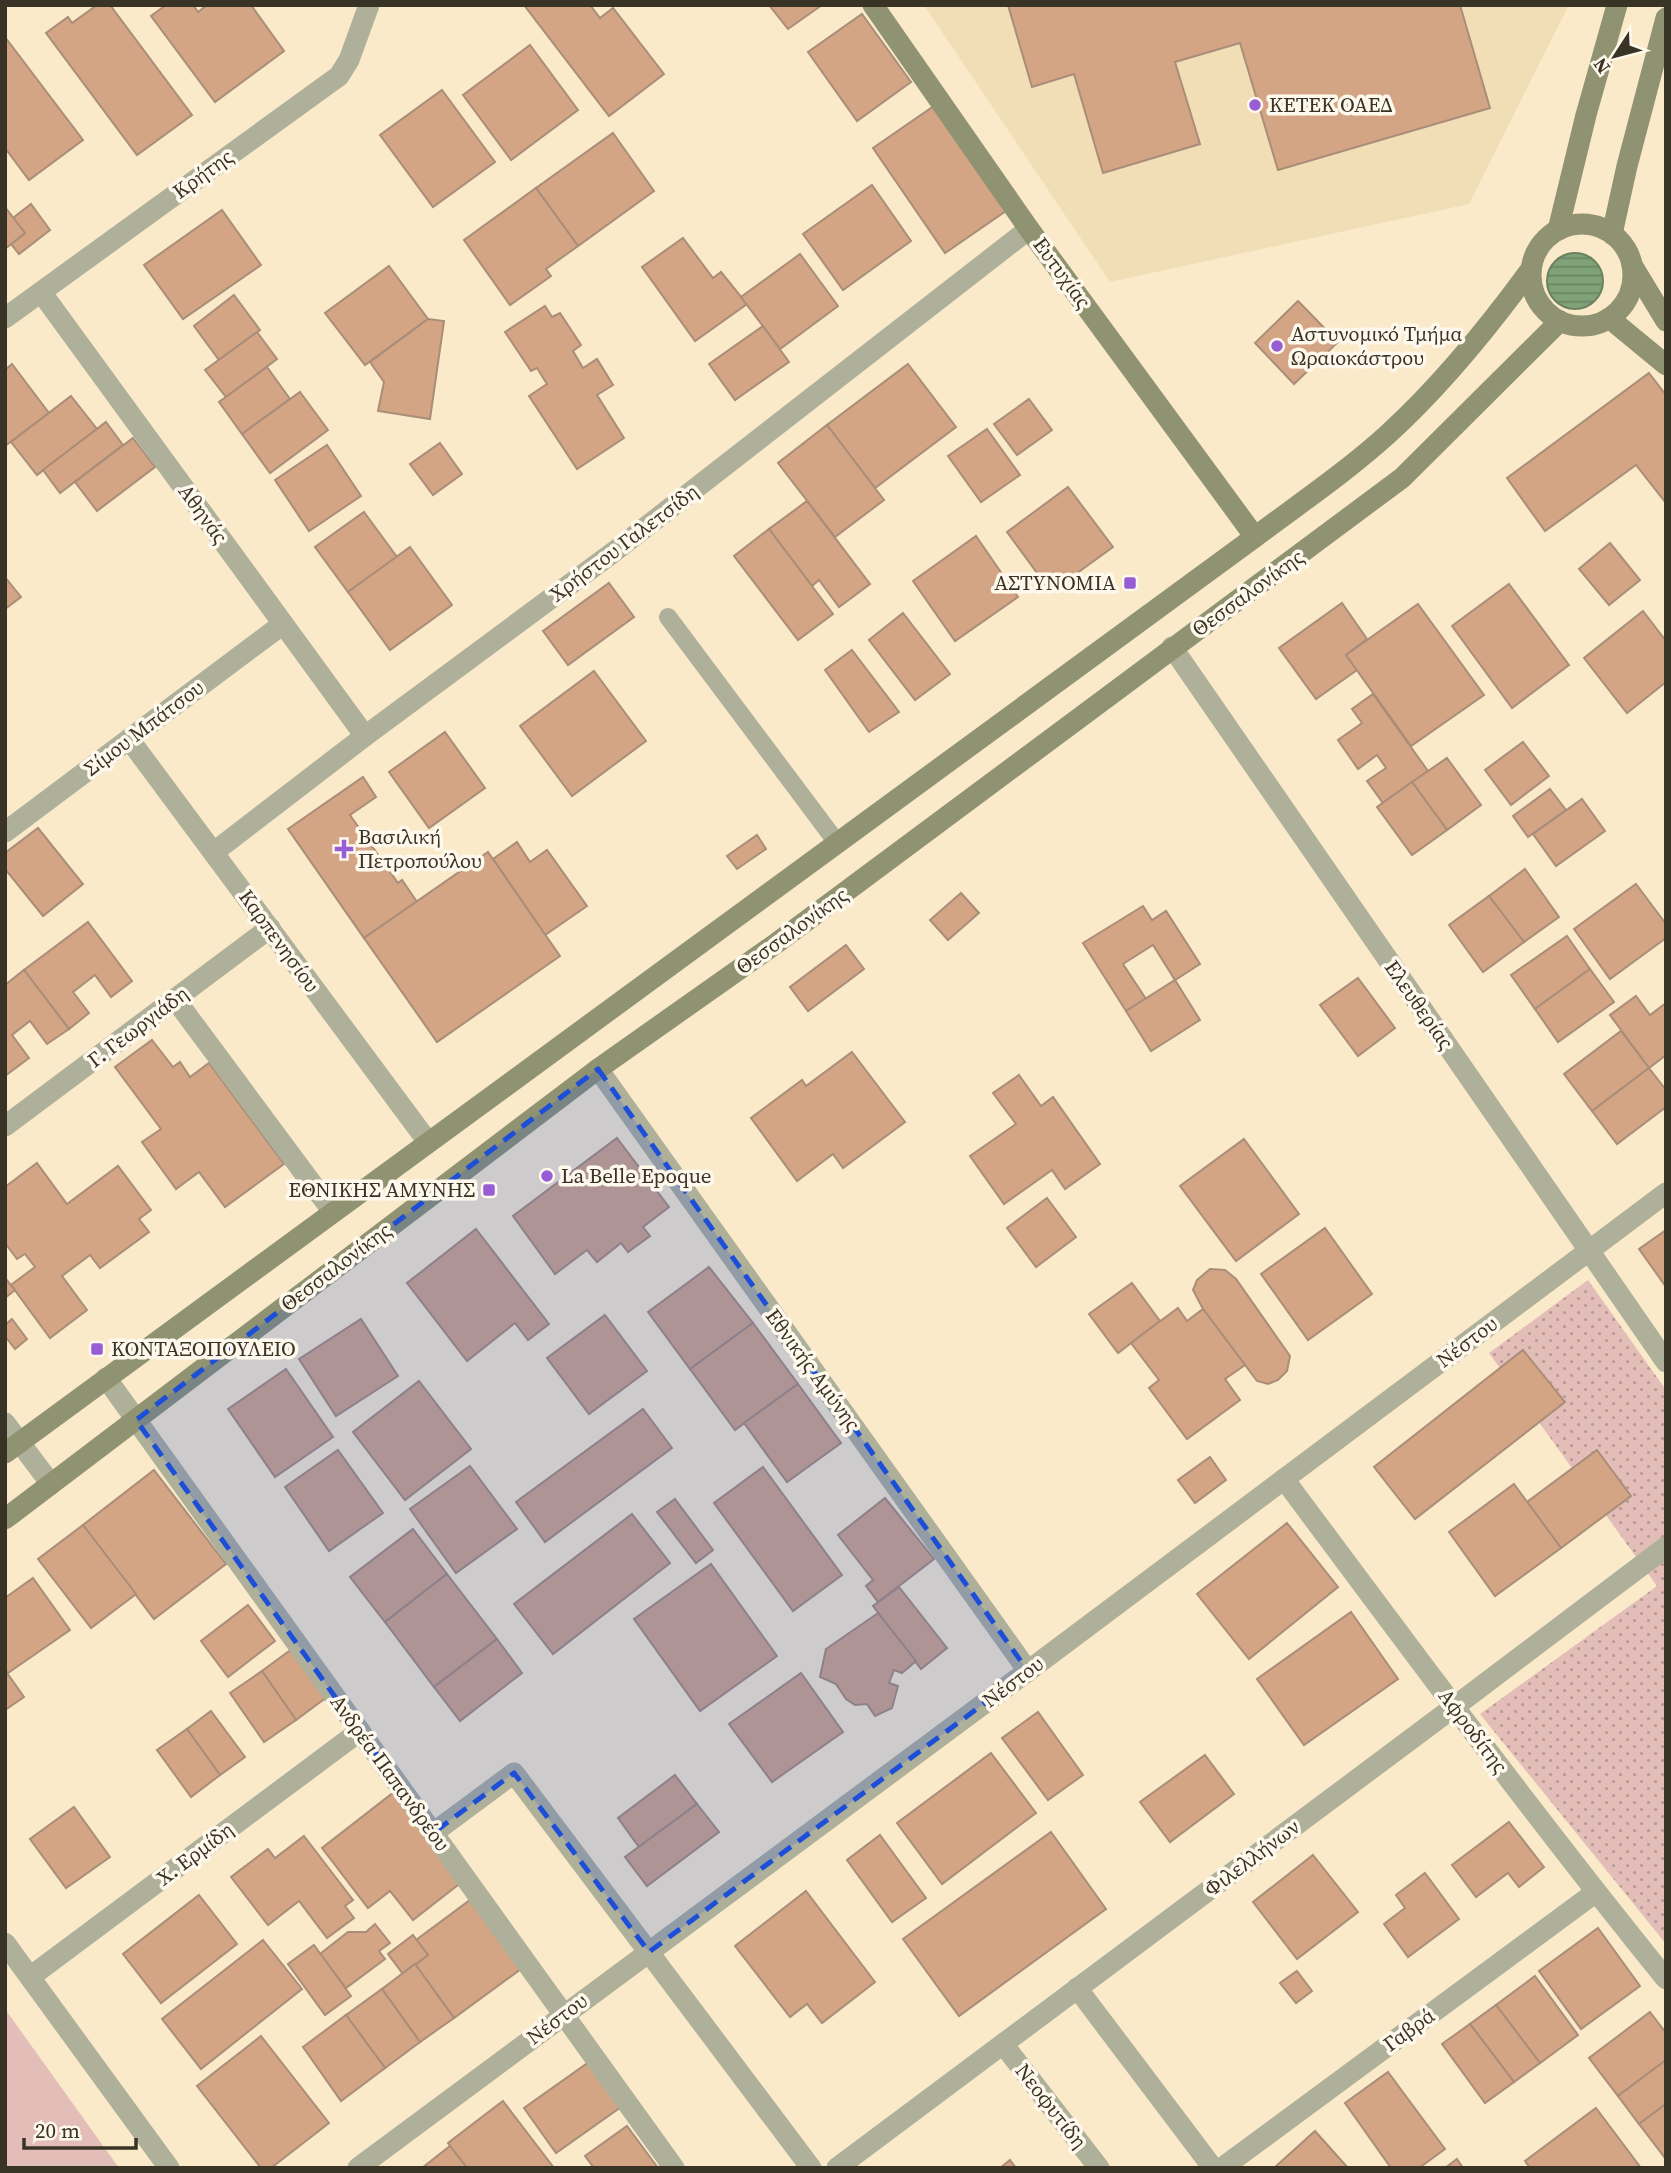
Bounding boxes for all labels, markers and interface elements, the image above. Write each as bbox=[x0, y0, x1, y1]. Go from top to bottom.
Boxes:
north arrow bbox=[1580, 21, 1650, 91]
text: N bbox=[1587, 53, 1616, 79]
place label: ΚΕΤΕΚ ΟΑΕΔ bbox=[1269, 90, 1393, 119]
marker: ΚΕΤΕΚ ΟΑΕΔ bbox=[1247, 97, 1263, 113]
street label: Κρήτης bbox=[167, 142, 239, 205]
street label: Ευτυχίας bbox=[1027, 231, 1098, 314]
place label: Αστυνομικό Τμήμα Ωραιοκάστρου bbox=[1291, 319, 1463, 372]
marker: Αστυνομικό Τμήμα Ωραιοκάστρου bbox=[1269, 338, 1285, 354]
street label: Χρήστου Γαλετσίδη bbox=[543, 477, 704, 608]
street label: Αθηνάς bbox=[172, 478, 235, 549]
street label: Θεσσαλονίκης bbox=[1186, 542, 1309, 643]
place label: ΑΣΤΥΝΟΜΙΑ bbox=[994, 568, 1116, 597]
marker: ΑΣΤΥΝΟΜΙΑ bbox=[1122, 575, 1138, 591]
street label: Σίμου Μπάτσου bbox=[78, 673, 210, 782]
place label: Βασιλική Πετροπούλου bbox=[358, 822, 482, 875]
marker: Βασιλική Πετροπούλου bbox=[336, 841, 352, 857]
street label: Θεσσαλονίκης bbox=[730, 880, 853, 981]
street label: Καρπενησίου bbox=[232, 883, 327, 998]
street label: Ελευθερίας bbox=[1378, 954, 1461, 1055]
street label: Γ. Γεωργιάδη bbox=[81, 979, 194, 1074]
place label: La Belle Epoque bbox=[561, 1161, 711, 1190]
marker: La Belle Epoque bbox=[539, 1168, 555, 1184]
place label: ΕΘΝΙΚΗΣ ΑΜΥΝΗΣ bbox=[288, 1175, 475, 1204]
marker: ΕΘΝΙΚΗΣ ΑΜΥΝΗΣ bbox=[481, 1182, 497, 1198]
street label: Θεσσαλονίκης bbox=[274, 1215, 397, 1318]
street label: Εθνικής Αμύνης bbox=[759, 1303, 868, 1437]
street label: Νέστου bbox=[1430, 1309, 1503, 1374]
place label: ΚΟΝΤΑΞΟΠΟΥΛΕΙΟ bbox=[111, 1334, 296, 1363]
marker: ΚΟΝΤΑΞΟΠΟΥΛΕΙΟ bbox=[89, 1341, 105, 1357]
street label: Νέστου bbox=[976, 1649, 1049, 1714]
street label: Αφροδίτης bbox=[1432, 1682, 1515, 1779]
street label: Ανδρέα Παπανδρέου bbox=[324, 1689, 457, 1857]
street label: Φιλελλήνων bbox=[1198, 1812, 1305, 1903]
street label: Χ. Ερμίδη bbox=[150, 1815, 239, 1892]
street label: Νέστου bbox=[520, 1986, 593, 2051]
street label: Γαβρά bbox=[1377, 2001, 1441, 2058]
street label: Νεοφυτίδη bbox=[1009, 2057, 1094, 2154]
scale bar bbox=[24, 2106, 136, 2150]
text: 20 m bbox=[35, 2116, 80, 2145]

